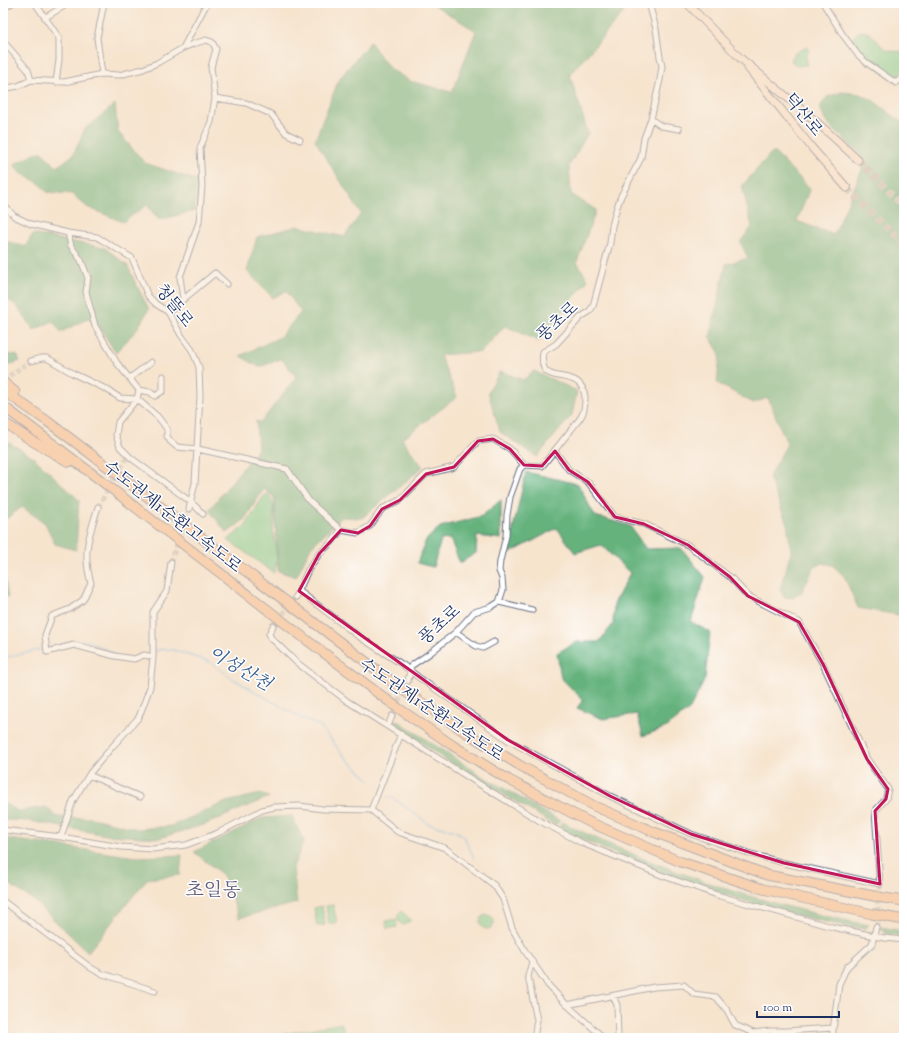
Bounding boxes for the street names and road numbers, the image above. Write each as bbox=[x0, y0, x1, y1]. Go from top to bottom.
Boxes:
street label: 덕산로 bbox=[778, 89, 828, 142]
street label: 청뜰로 bbox=[149, 279, 198, 333]
street label: 풍초로 bbox=[532, 296, 585, 348]
street label: 수도권제1순환고속도로 bbox=[97, 456, 247, 580]
street label: 풍초로 bbox=[414, 600, 467, 651]
street label: 수도권제1순환고속도로 bbox=[354, 653, 509, 768]

